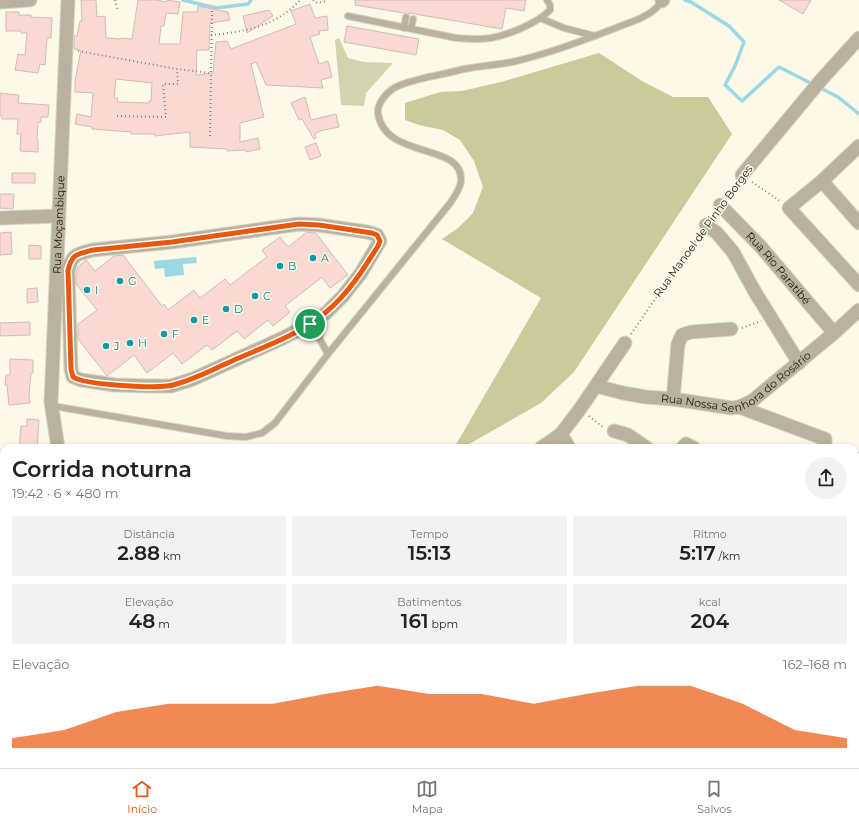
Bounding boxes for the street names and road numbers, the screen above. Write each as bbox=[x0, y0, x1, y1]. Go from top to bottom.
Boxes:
street label: Rua Manoel de Pinho Borges bbox=[650, 162, 756, 300]
street label: Rua Moçambique bbox=[49, 175, 68, 274]
street label: Rua Rio Paratibé bbox=[743, 229, 814, 308]
street label: Rua Nossa Senhora do Rosário bbox=[660, 348, 814, 415]

